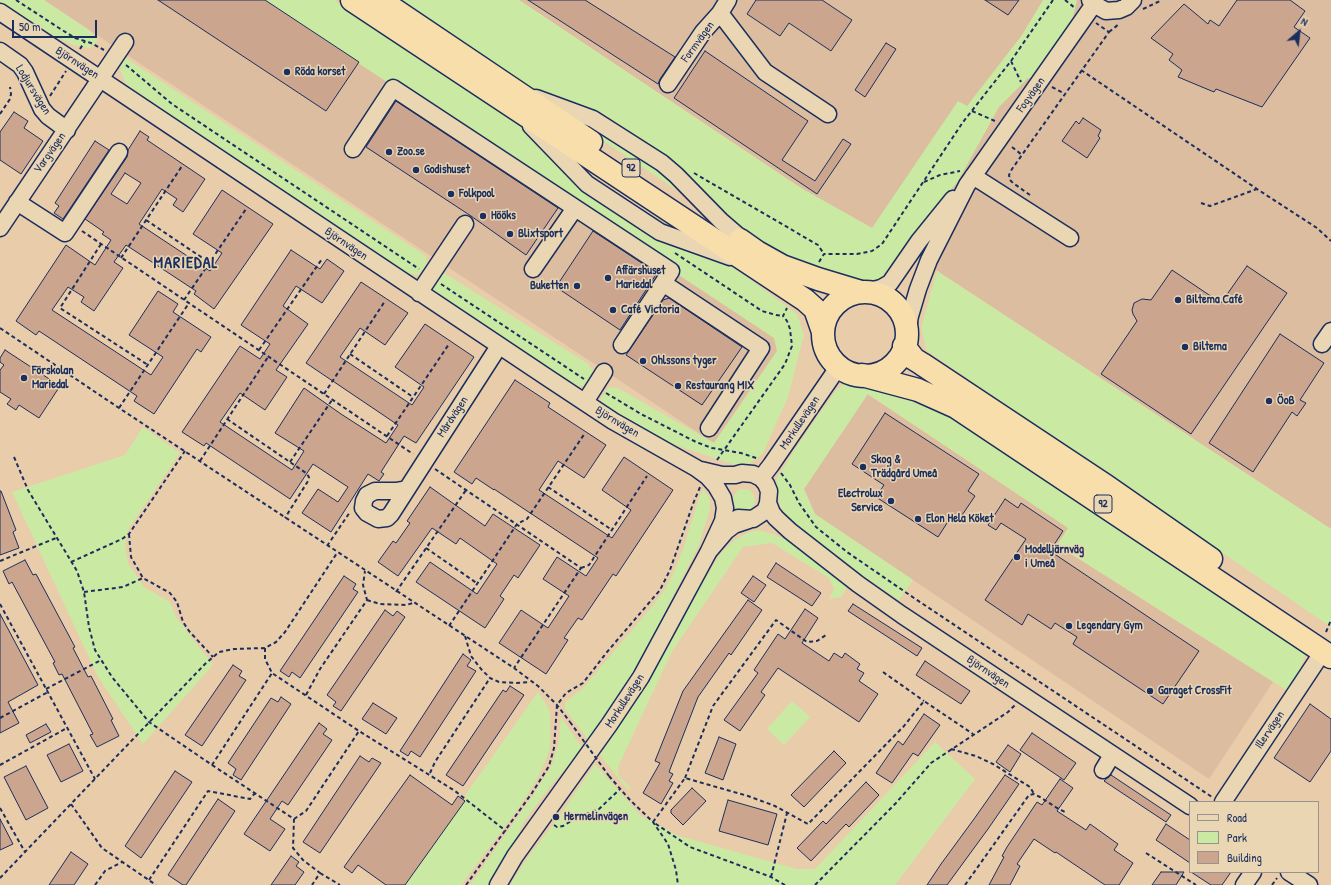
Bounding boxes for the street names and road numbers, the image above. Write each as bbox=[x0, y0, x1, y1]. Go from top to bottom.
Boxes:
street label: Formvägen bbox=[678, 19, 718, 65]
street label: Björnvägen bbox=[53, 44, 101, 82]
street label: Lodjursvägen bbox=[12, 62, 54, 118]
street label: Fogvägen bbox=[1014, 75, 1048, 115]
street label: Vargvägen bbox=[31, 130, 69, 176]
road number: 92 bbox=[622, 159, 640, 177]
street label: Björnvägen bbox=[322, 224, 370, 264]
street label: Mårdvägen bbox=[434, 394, 472, 440]
street label: Morkullevägen bbox=[777, 394, 823, 452]
street label: Björnvägen bbox=[592, 403, 642, 441]
road number: 92 bbox=[1094, 495, 1112, 513]
street label: Björnvägen bbox=[964, 652, 1012, 692]
street label: Morkullevägen bbox=[602, 671, 648, 731]
street label: Illervägen bbox=[1252, 708, 1288, 752]

